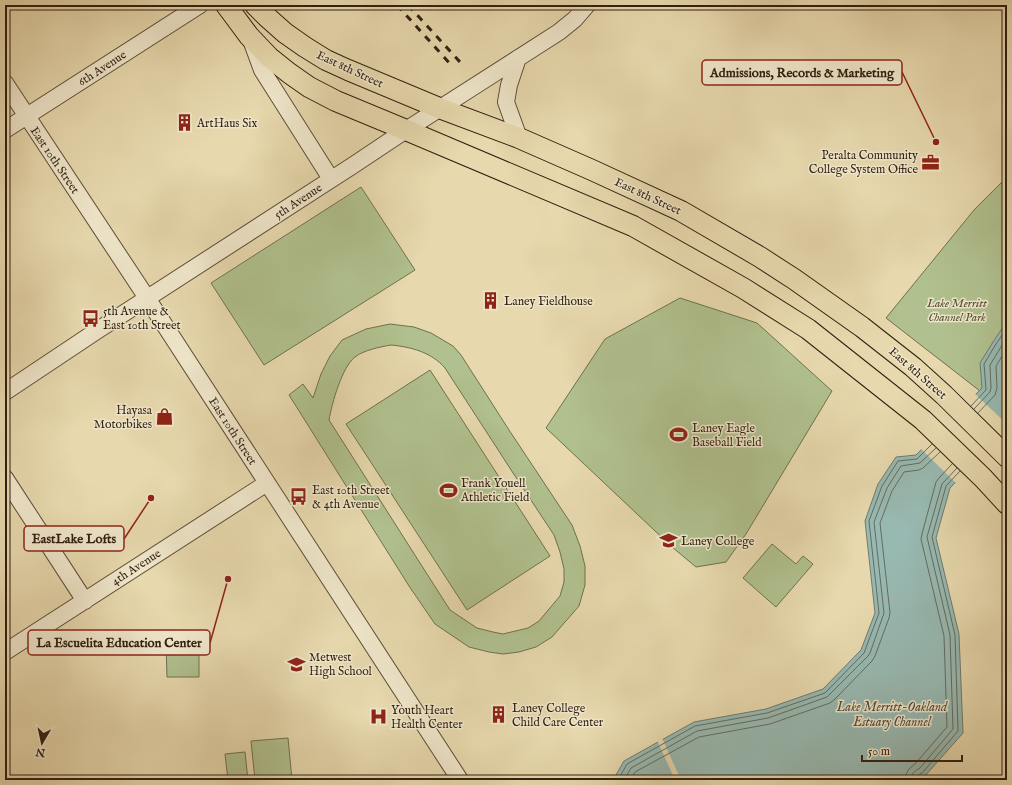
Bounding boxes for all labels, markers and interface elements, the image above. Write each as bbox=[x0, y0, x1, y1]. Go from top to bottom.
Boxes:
street label: 6th Avenue bbox=[75, 47, 130, 90]
street label: East 8th Street bbox=[314, 47, 386, 91]
callout: Admissions, Records & Marketing bbox=[702, 60, 902, 85]
text: Admissions, Records & Marketing bbox=[709, 65, 895, 82]
building icon: ArtHaus Six bbox=[174, 113, 194, 133]
place label: ArtHaus Six bbox=[196, 116, 258, 131]
street label: East 10th Street bbox=[27, 124, 83, 197]
place label: Peralta Community College System Office bbox=[809, 148, 918, 177]
office icon: Peralta Community College System Office bbox=[921, 152, 941, 172]
street label: East 8th Street bbox=[612, 174, 684, 218]
street label: 5th Avenue bbox=[271, 180, 325, 222]
building icon: Laney Fieldhouse bbox=[481, 291, 501, 311]
place label: Laney Fieldhouse bbox=[504, 294, 593, 309]
park label: Lake Merritt Channel Park bbox=[926, 296, 988, 325]
place label: 5th Avenue & East 10th Street bbox=[103, 304, 181, 333]
bus stop icon: 5th Avenue & East 10th Street bbox=[80, 308, 100, 328]
street label: East 8th Street bbox=[886, 344, 950, 403]
street label: East 10th Street bbox=[205, 395, 260, 468]
place label: Hayasa Motorbikes bbox=[94, 403, 153, 432]
shop icon: Hayasa Motorbikes bbox=[155, 407, 175, 427]
place label: Laney Eagle Baseball Field bbox=[692, 421, 762, 450]
sports icon: Laney Eagle Baseball Field bbox=[669, 425, 689, 445]
place label: Frank Youell Athletic Field bbox=[460, 476, 530, 505]
sports icon: Frank Youell Athletic Field bbox=[438, 480, 458, 500]
place label: East 10th Street & 4th Avenue bbox=[312, 483, 390, 512]
bus stop icon: East 10th Street & 4th Avenue bbox=[289, 487, 309, 507]
callout: EastLake Lofts bbox=[24, 526, 124, 551]
text: EastLake Lofts bbox=[32, 531, 117, 548]
school or university icon: Laney College bbox=[658, 531, 678, 551]
place label: Laney College bbox=[681, 534, 755, 549]
street label: 4th Avenue bbox=[109, 546, 164, 589]
callout: La Escuelita Education Center bbox=[28, 630, 210, 655]
text: La Escuelita Education Center bbox=[35, 635, 202, 652]
place label: Metwest High School bbox=[309, 650, 373, 679]
school or university icon: Metwest High School bbox=[286, 654, 306, 674]
water label: Lake Merritt-Oakland Estuary Channel bbox=[836, 699, 948, 731]
place label: Laney College Child Care Center bbox=[512, 701, 604, 730]
place label: Youth Heart Health Center bbox=[391, 703, 463, 732]
building icon: Laney College Child Care Center bbox=[489, 705, 509, 725]
hospital icon: Youth Heart Health Center bbox=[368, 707, 388, 727]
north arrow bbox=[22, 723, 62, 763]
scale bar bbox=[862, 737, 962, 763]
text: N bbox=[34, 744, 47, 760]
text: 50 m bbox=[868, 744, 890, 759]

